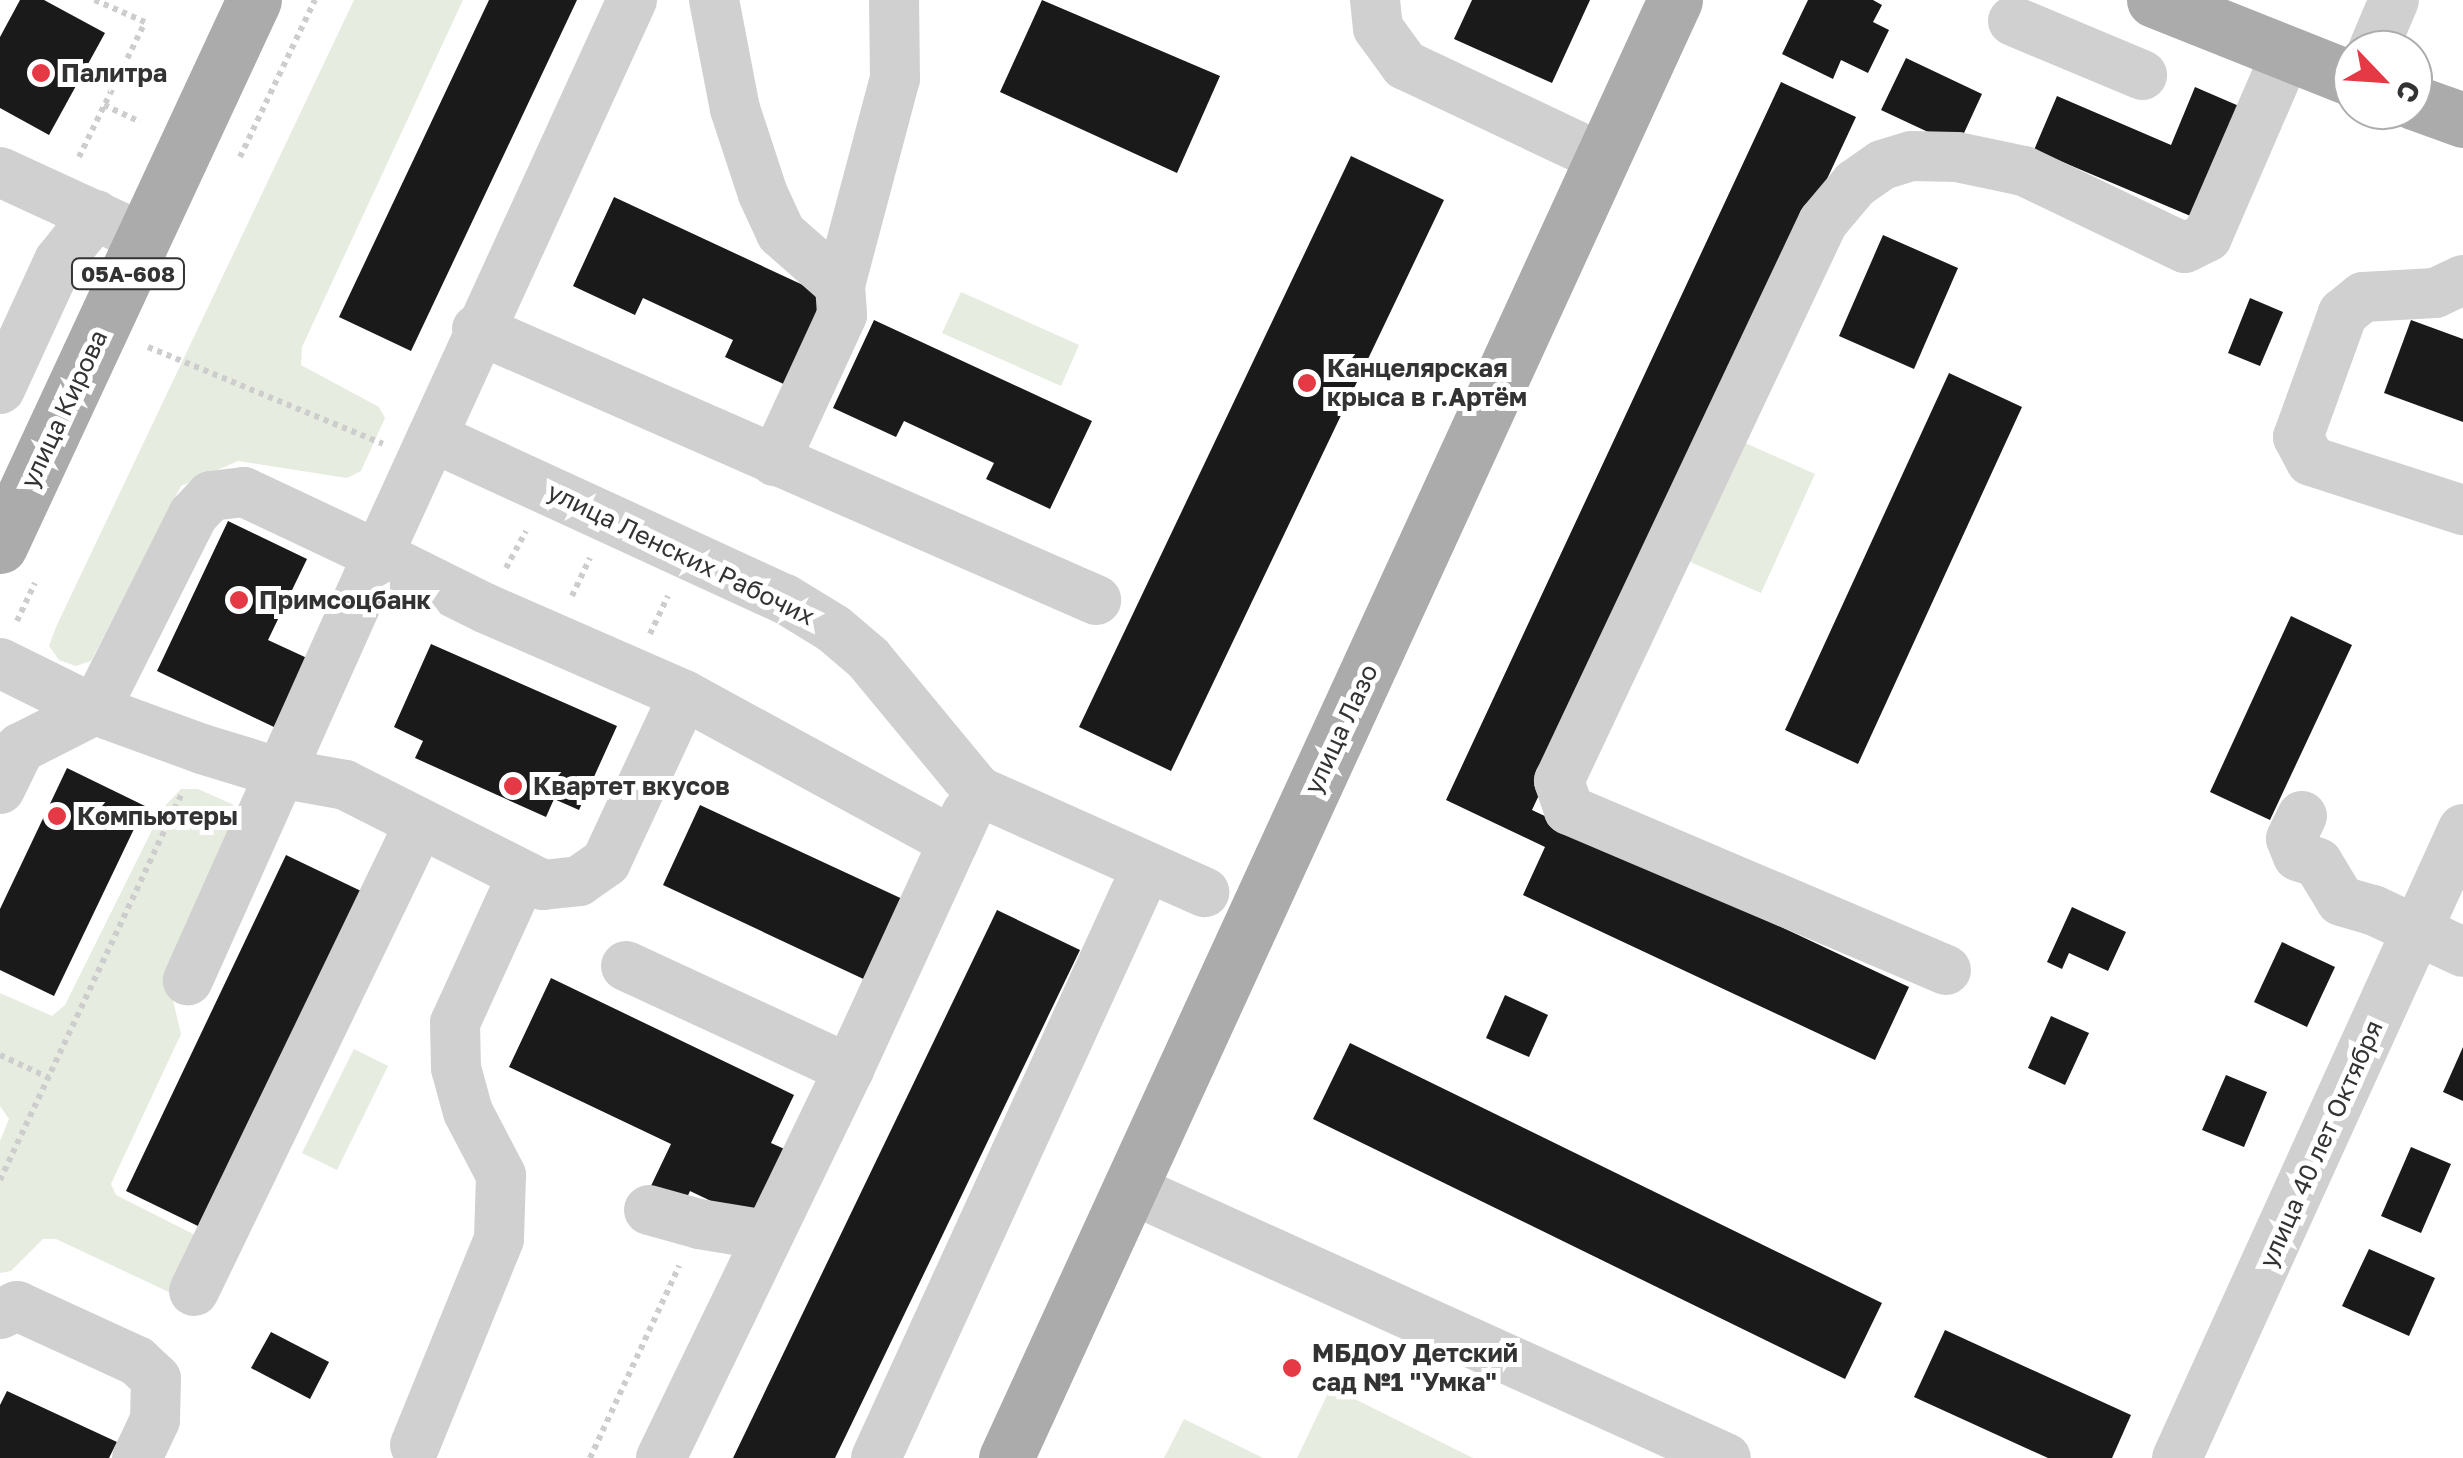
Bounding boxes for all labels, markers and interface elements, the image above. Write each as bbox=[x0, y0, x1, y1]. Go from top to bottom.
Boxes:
north arrow bbox=[2333, 30, 2433, 130]
place label: Палитра bbox=[61, 58, 167, 88]
marker: Палитра bbox=[30, 62, 52, 84]
text: С bbox=[2390, 76, 2428, 108]
road number: 05А-608 bbox=[70, 257, 186, 291]
street label: улица Кирова bbox=[14, 325, 114, 493]
place label: Канцелярская крыса в г.Артём bbox=[1327, 354, 1527, 413]
marker: Канцелярская крыса в г.Артём bbox=[1296, 372, 1318, 394]
street label: улица Ленских Рабочих bbox=[542, 476, 820, 632]
place label: Примсоцбанк bbox=[259, 585, 431, 615]
marker: Примсоцбанк bbox=[228, 589, 250, 611]
street label: улица Лазо bbox=[1298, 659, 1384, 799]
place label: Квартет вкусов bbox=[533, 771, 730, 801]
marker: Квартет вкусов bbox=[502, 775, 524, 797]
place label: Компьютеры bbox=[77, 801, 238, 831]
marker: Компьютеры bbox=[46, 805, 68, 827]
street label: улица 40 лет Октября bbox=[2253, 1016, 2389, 1272]
place label: МБДОУ Детский сад №1 "Умка" bbox=[1312, 1339, 1518, 1398]
marker: МБДОУ Детский сад №1 "Умка" bbox=[1281, 1357, 1303, 1379]

